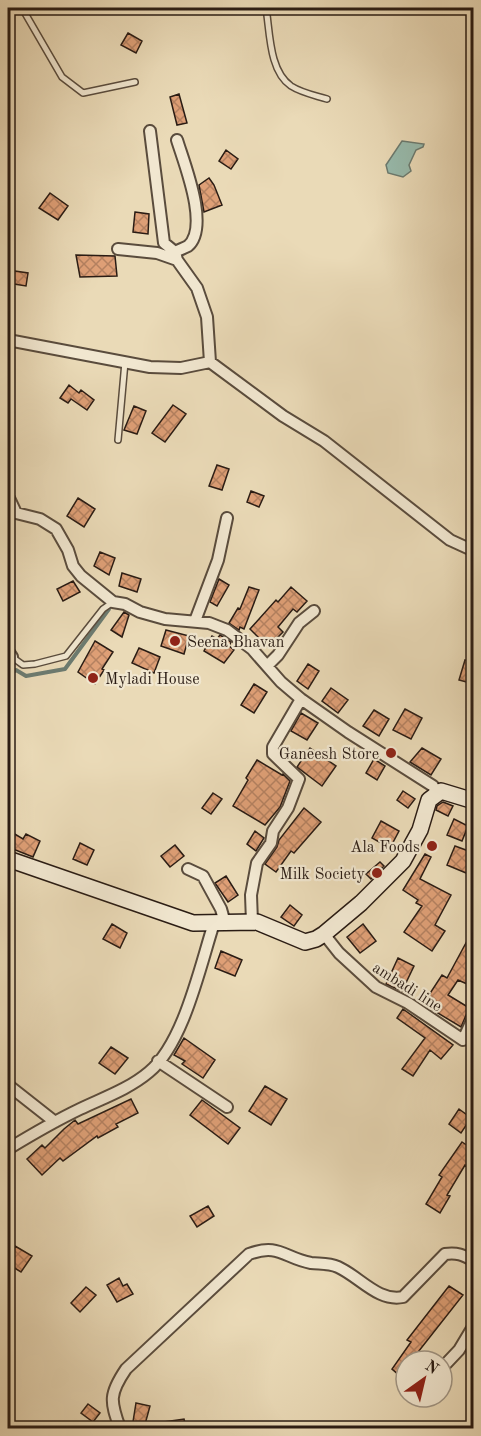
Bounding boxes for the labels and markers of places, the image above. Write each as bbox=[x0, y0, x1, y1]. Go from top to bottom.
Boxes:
marker: Seena Bhavan bbox=[168, 634, 182, 648]
place label: Seena Bhavan bbox=[187, 635, 285, 651]
marker: Myladi House bbox=[86, 671, 100, 685]
place label: Myladi House bbox=[105, 672, 200, 688]
marker: Ganeesh Store bbox=[384, 746, 398, 760]
place label: Ganeesh Store bbox=[279, 747, 379, 763]
marker: Ala Foods bbox=[425, 839, 439, 853]
place label: Ala Foods bbox=[350, 840, 420, 856]
marker: Milk Society bbox=[370, 866, 384, 880]
place label: Milk Society bbox=[280, 867, 366, 883]

